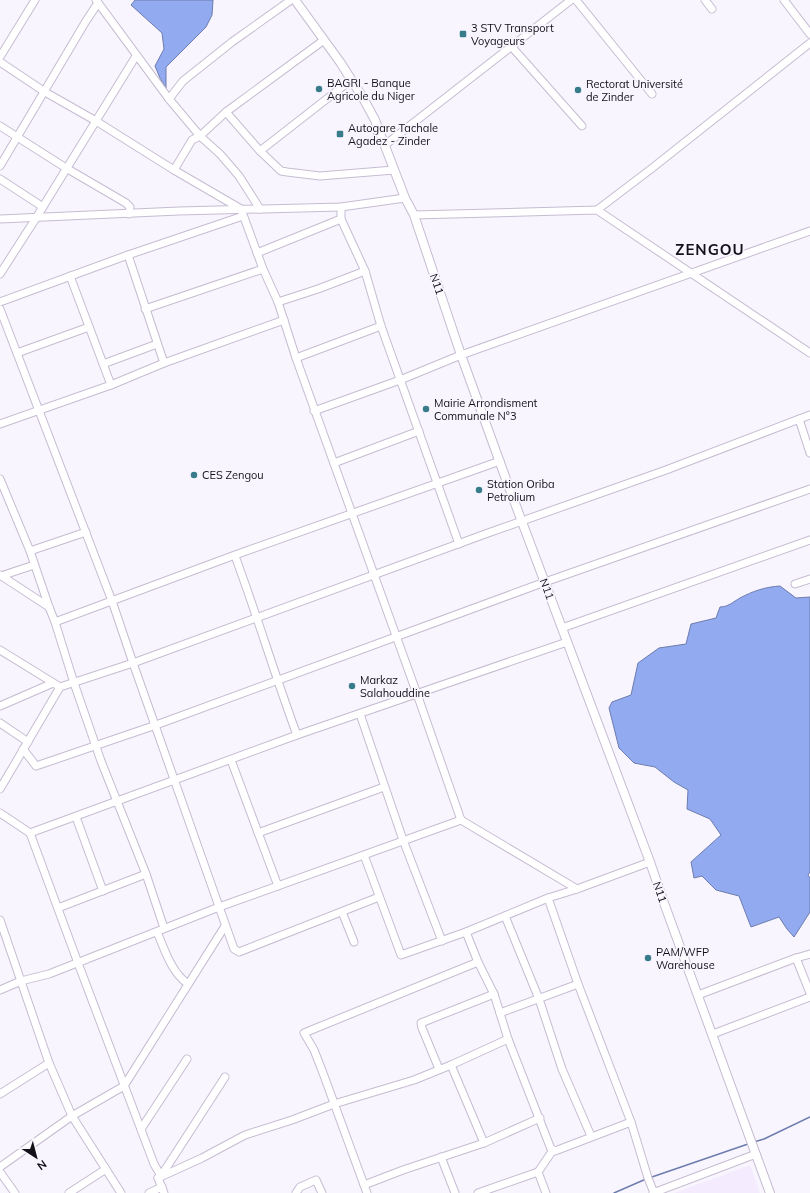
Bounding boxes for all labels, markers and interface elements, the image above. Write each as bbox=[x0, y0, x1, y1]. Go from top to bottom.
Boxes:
place label: 3 STV Transport Voyageurs bbox=[471, 21, 554, 48]
marker: 3 STV Transport Voyageurs bbox=[458, 29, 468, 39]
place label: BAGRI - Banque Agricole du Niger bbox=[327, 76, 415, 103]
place label: Rectorat Université de Zinder bbox=[586, 77, 683, 104]
marker: BAGRI - Banque Agricole du Niger bbox=[314, 84, 324, 94]
marker: Rectorat Université de Zinder bbox=[573, 85, 583, 95]
place label: Autogare Tachale Agadez - Zinder bbox=[348, 121, 438, 148]
marker: Autogare Tachale Agadez - Zinder bbox=[335, 129, 345, 139]
district label: ZENGOU bbox=[675, 240, 745, 259]
street label: N11 bbox=[427, 272, 447, 296]
place label: Mairie Arrondisment Communale N°3 bbox=[434, 396, 538, 423]
marker: Mairie Arrondisment Communale N°3 bbox=[421, 404, 431, 414]
place label: CES Zengou bbox=[202, 468, 264, 482]
marker: CES Zengou bbox=[189, 470, 199, 480]
place label: Station Oriba Petrolium bbox=[487, 477, 555, 504]
marker: Station Oriba Petrolium bbox=[474, 485, 484, 495]
street label: N11 bbox=[537, 577, 557, 601]
place label: Markaz Salahouddine bbox=[360, 673, 430, 700]
marker: Markaz Salahouddine bbox=[347, 681, 357, 691]
street label: N11 bbox=[650, 880, 670, 904]
place label: PAM/WFP Warehouse bbox=[656, 945, 715, 972]
marker: PAM/WFP Warehouse bbox=[643, 953, 653, 963]
north arrow bbox=[16, 1137, 56, 1177]
text: N bbox=[34, 1157, 49, 1173]

